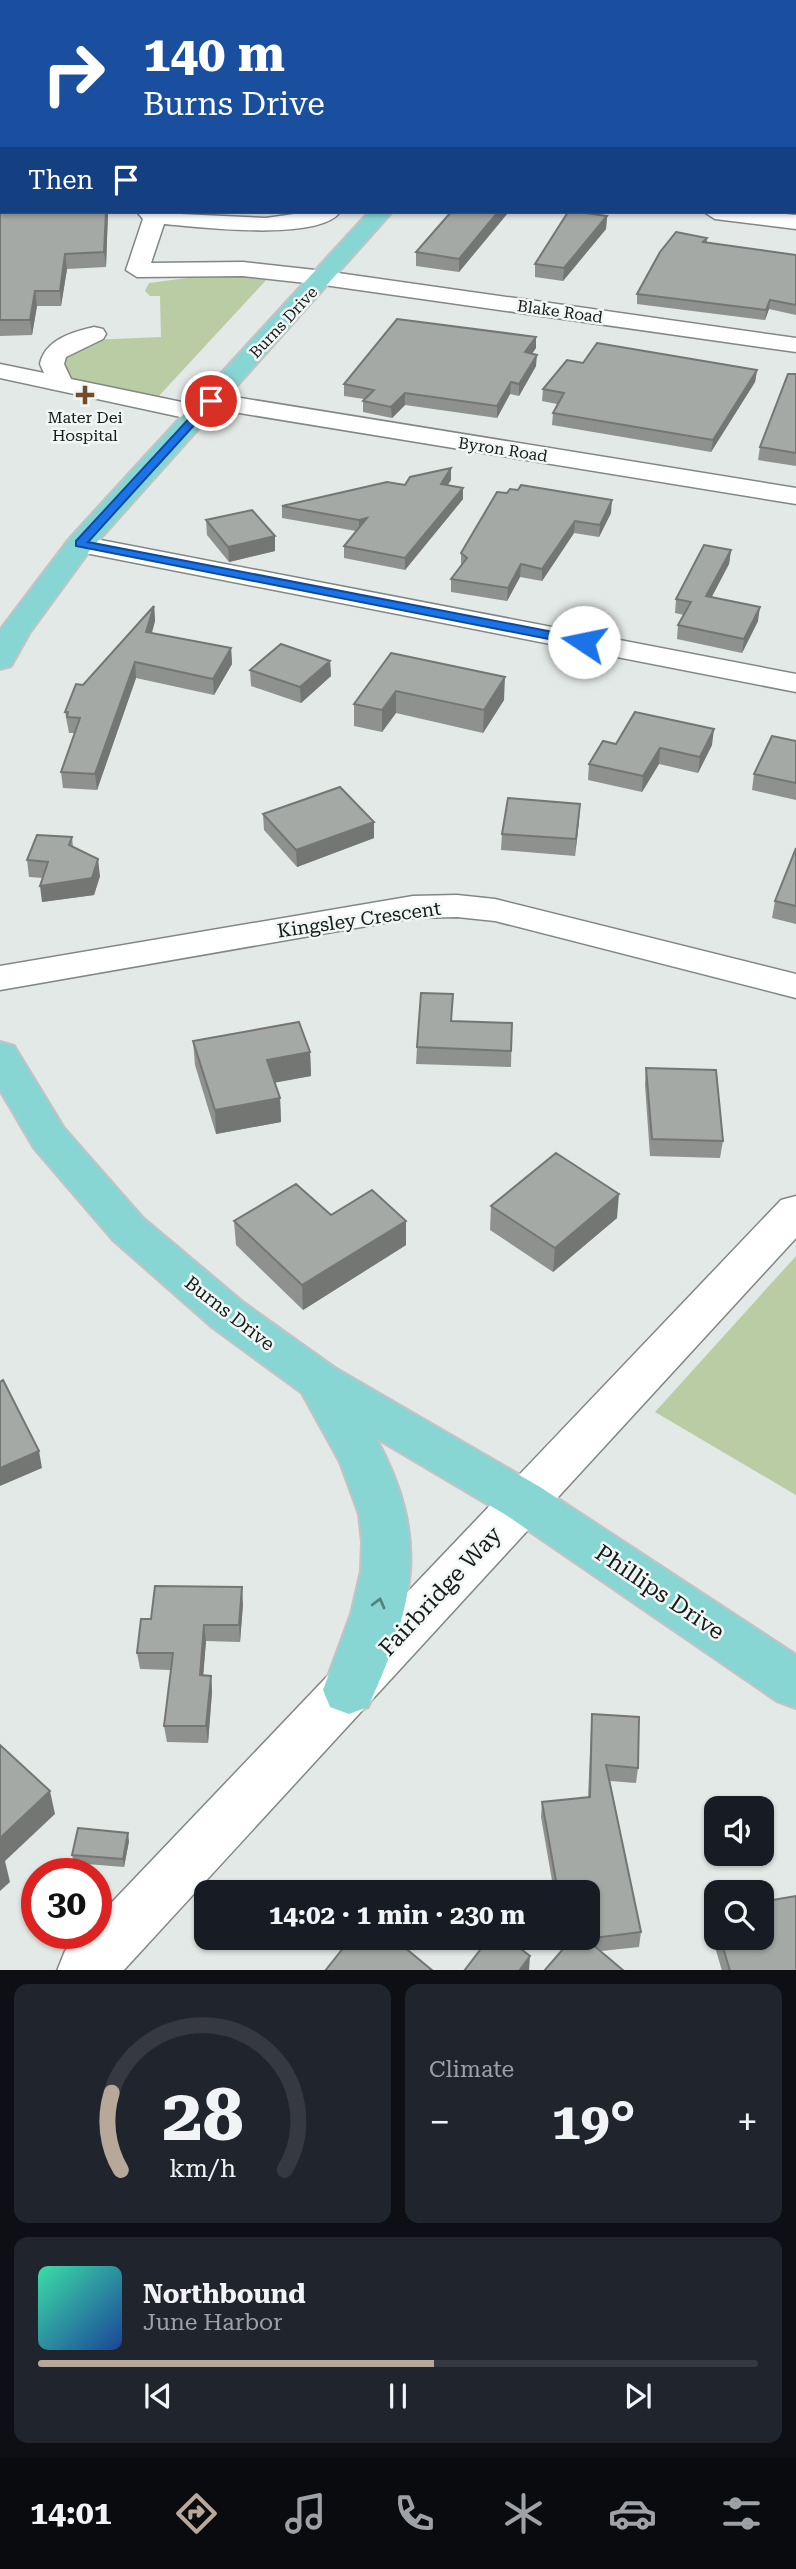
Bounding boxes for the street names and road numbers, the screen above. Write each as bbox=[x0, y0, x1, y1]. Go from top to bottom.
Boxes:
street label: Burns Drive bbox=[245, 282, 321, 362]
street label: Blake Road bbox=[516, 296, 604, 327]
street label: Byron Road bbox=[457, 433, 549, 466]
street label: Kingsley Crescent bbox=[276, 897, 442, 942]
street label: Burns Drive bbox=[180, 1271, 279, 1356]
street label: Fairbridge Way bbox=[374, 1521, 507, 1662]
street label: Phillips Drive bbox=[590, 1539, 730, 1646]

